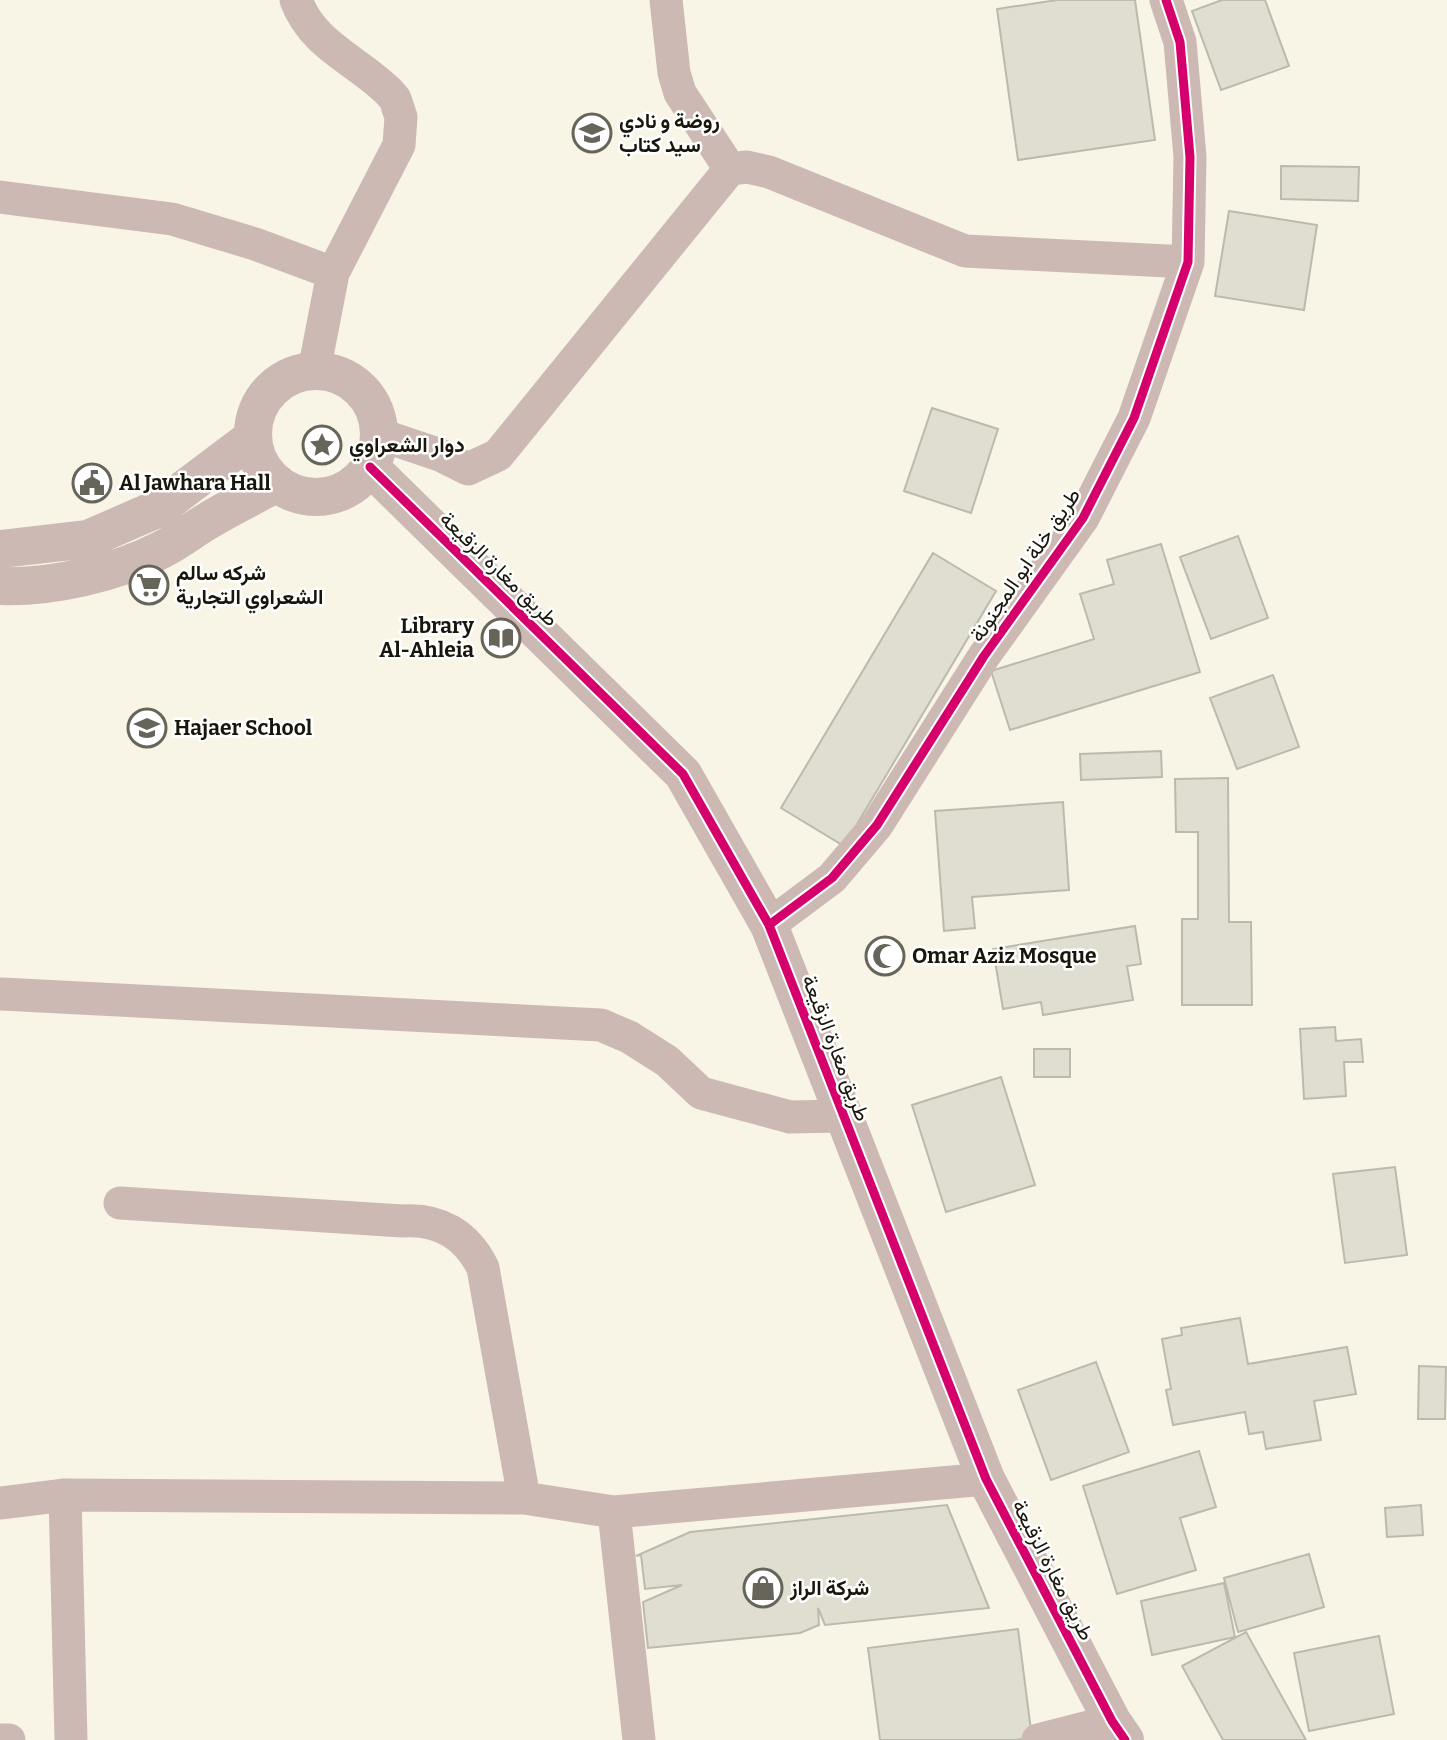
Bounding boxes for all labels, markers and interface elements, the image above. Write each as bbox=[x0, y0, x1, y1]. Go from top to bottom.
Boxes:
place label: روضة و نادي سيد كتاب bbox=[619, 108, 720, 158]
school or university icon: روضة و نادي سيد كتاب bbox=[571, 112, 613, 154]
place icon: دوار الشعراوي bbox=[301, 424, 343, 466]
place label: دوار الشعراوي bbox=[349, 432, 465, 462]
public building icon: Al Jawhara Hall bbox=[71, 462, 113, 504]
place label: Al Jawhara Hall bbox=[119, 470, 271, 496]
street label: طريق خلة ابو المجنونة bbox=[964, 483, 1086, 647]
street label: طريق مغارة الزقيعة bbox=[434, 506, 564, 632]
place label: شركه سالم الشعراوي التجارية bbox=[176, 560, 323, 614]
supermarket icon: شركه سالم الشعراوي التجارية bbox=[128, 564, 170, 606]
place label: Library Al-Ahleia bbox=[379, 613, 474, 663]
library icon: Library Al-Ahleia bbox=[480, 617, 522, 659]
school or university icon: Hajaer School bbox=[126, 707, 168, 749]
place label: Hajaer School bbox=[174, 715, 313, 741]
mosque icon: Omar Aziz Mosque bbox=[864, 935, 906, 977]
place label: Omar Aziz Mosque bbox=[912, 943, 1097, 969]
street label: طريق مغارة الزقيعة bbox=[796, 971, 876, 1125]
street label: طريق مغارة الزقيعة bbox=[1006, 1495, 1100, 1645]
shop icon: شركة الراز bbox=[742, 1567, 784, 1609]
place label: شركة الراز bbox=[789, 1575, 869, 1601]

